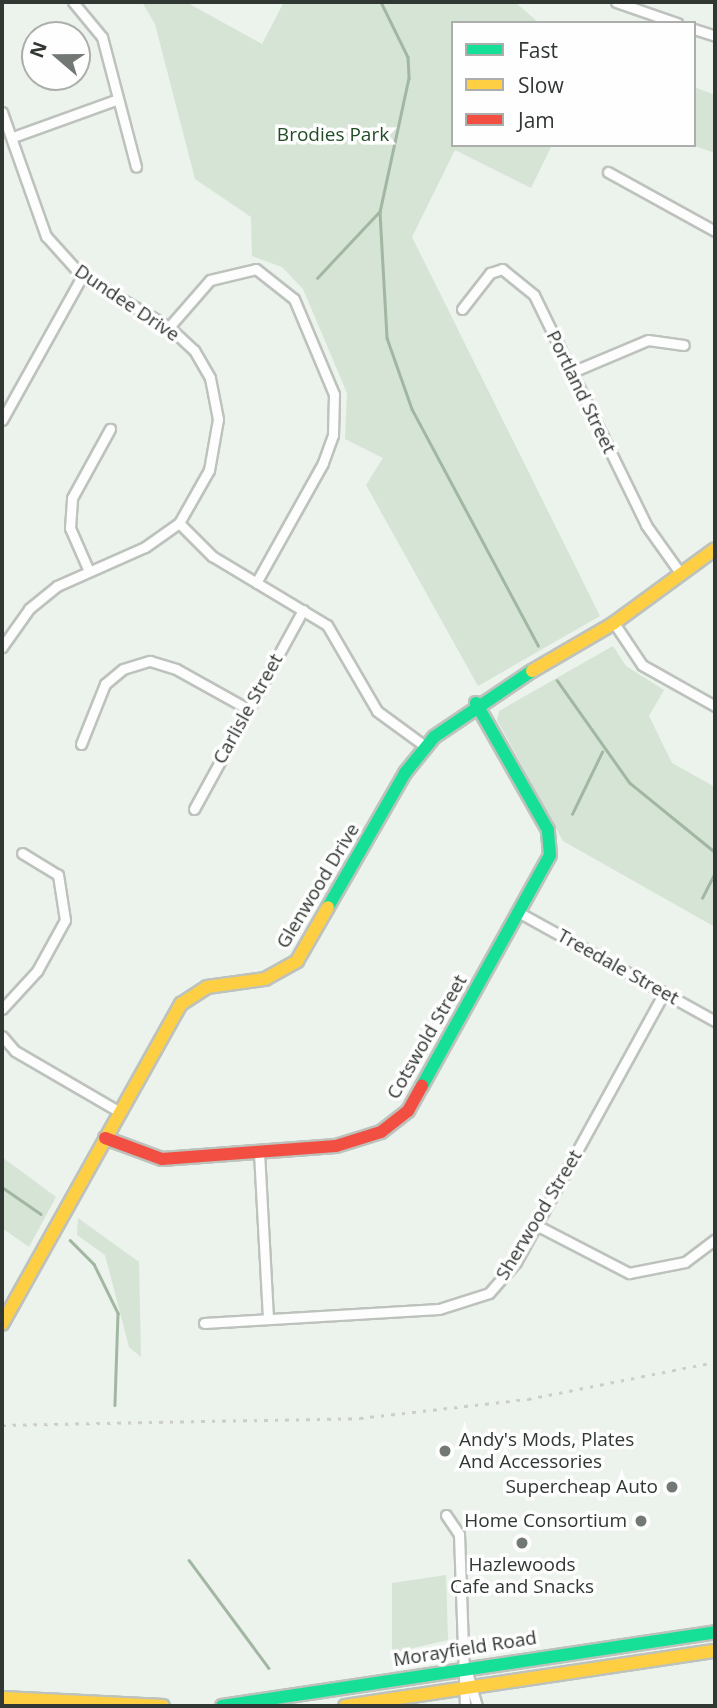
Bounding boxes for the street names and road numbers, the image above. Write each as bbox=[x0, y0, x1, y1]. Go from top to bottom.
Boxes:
street label: Dundee Drive bbox=[70, 260, 184, 346]
street label: Portland Street bbox=[541, 327, 621, 457]
street label: Carlisle Street bbox=[208, 650, 288, 768]
street label: Glenwood Drive bbox=[272, 819, 364, 953]
street label: Treedale Street bbox=[553, 924, 683, 1010]
street label: Cotswold Street bbox=[382, 971, 472, 1103]
street label: Sherwood Street bbox=[491, 1146, 587, 1284]
street label: Morayfield Road bbox=[392, 1626, 538, 1672]

